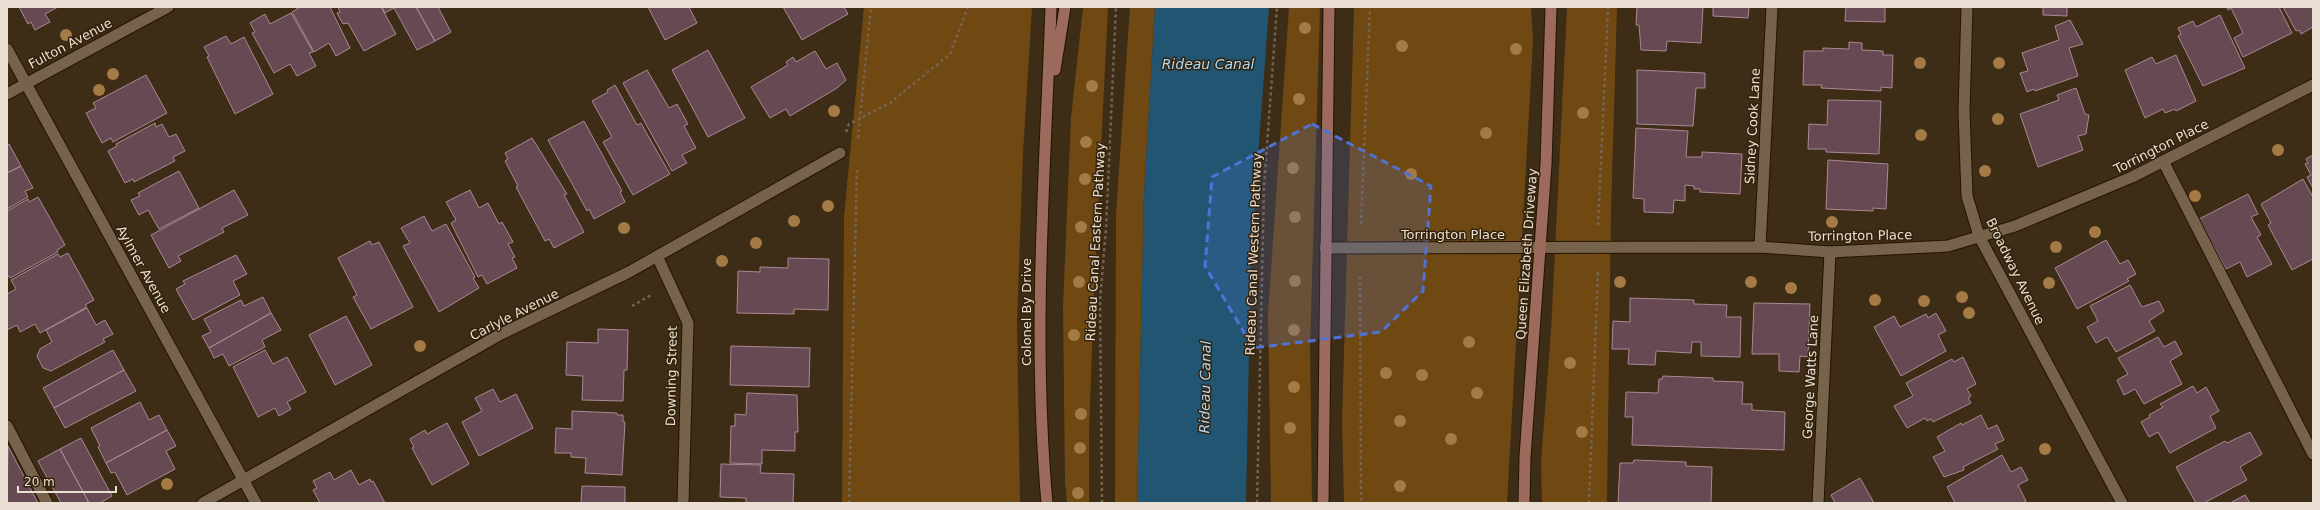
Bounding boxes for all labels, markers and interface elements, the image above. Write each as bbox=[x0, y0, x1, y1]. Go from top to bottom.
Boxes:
street label: Fulton Avenue bbox=[26, 15, 115, 72]
water label: Rideau Canal bbox=[1162, 56, 1254, 72]
street label: Sidney Cook Lane bbox=[1742, 68, 1763, 184]
street label: Torrington Place bbox=[2110, 116, 2211, 177]
street label: Rideau Canal Eastern Pathway bbox=[1083, 142, 1108, 342]
street label: Rideau Canal Western Pathway bbox=[1242, 152, 1265, 355]
street label: Queen Elizabeth Driveway bbox=[1513, 168, 1540, 340]
street label: Broadway Avenue bbox=[1983, 215, 2048, 327]
street label: Aylmer Avenue bbox=[113, 223, 174, 316]
street label: Torrington Place bbox=[1400, 227, 1505, 242]
street label: Torrington Place bbox=[1807, 227, 1912, 244]
street label: Colonel By Drive bbox=[1019, 258, 1034, 366]
street label: Carlyle Avenue bbox=[467, 286, 561, 343]
street label: George Watts Lane bbox=[1800, 315, 1821, 439]
street label: Downing Street bbox=[663, 326, 680, 426]
water label: Rideau Canal bbox=[1196, 340, 1214, 433]
scale bar bbox=[18, 468, 116, 494]
text: 20 m bbox=[24, 475, 55, 489]

